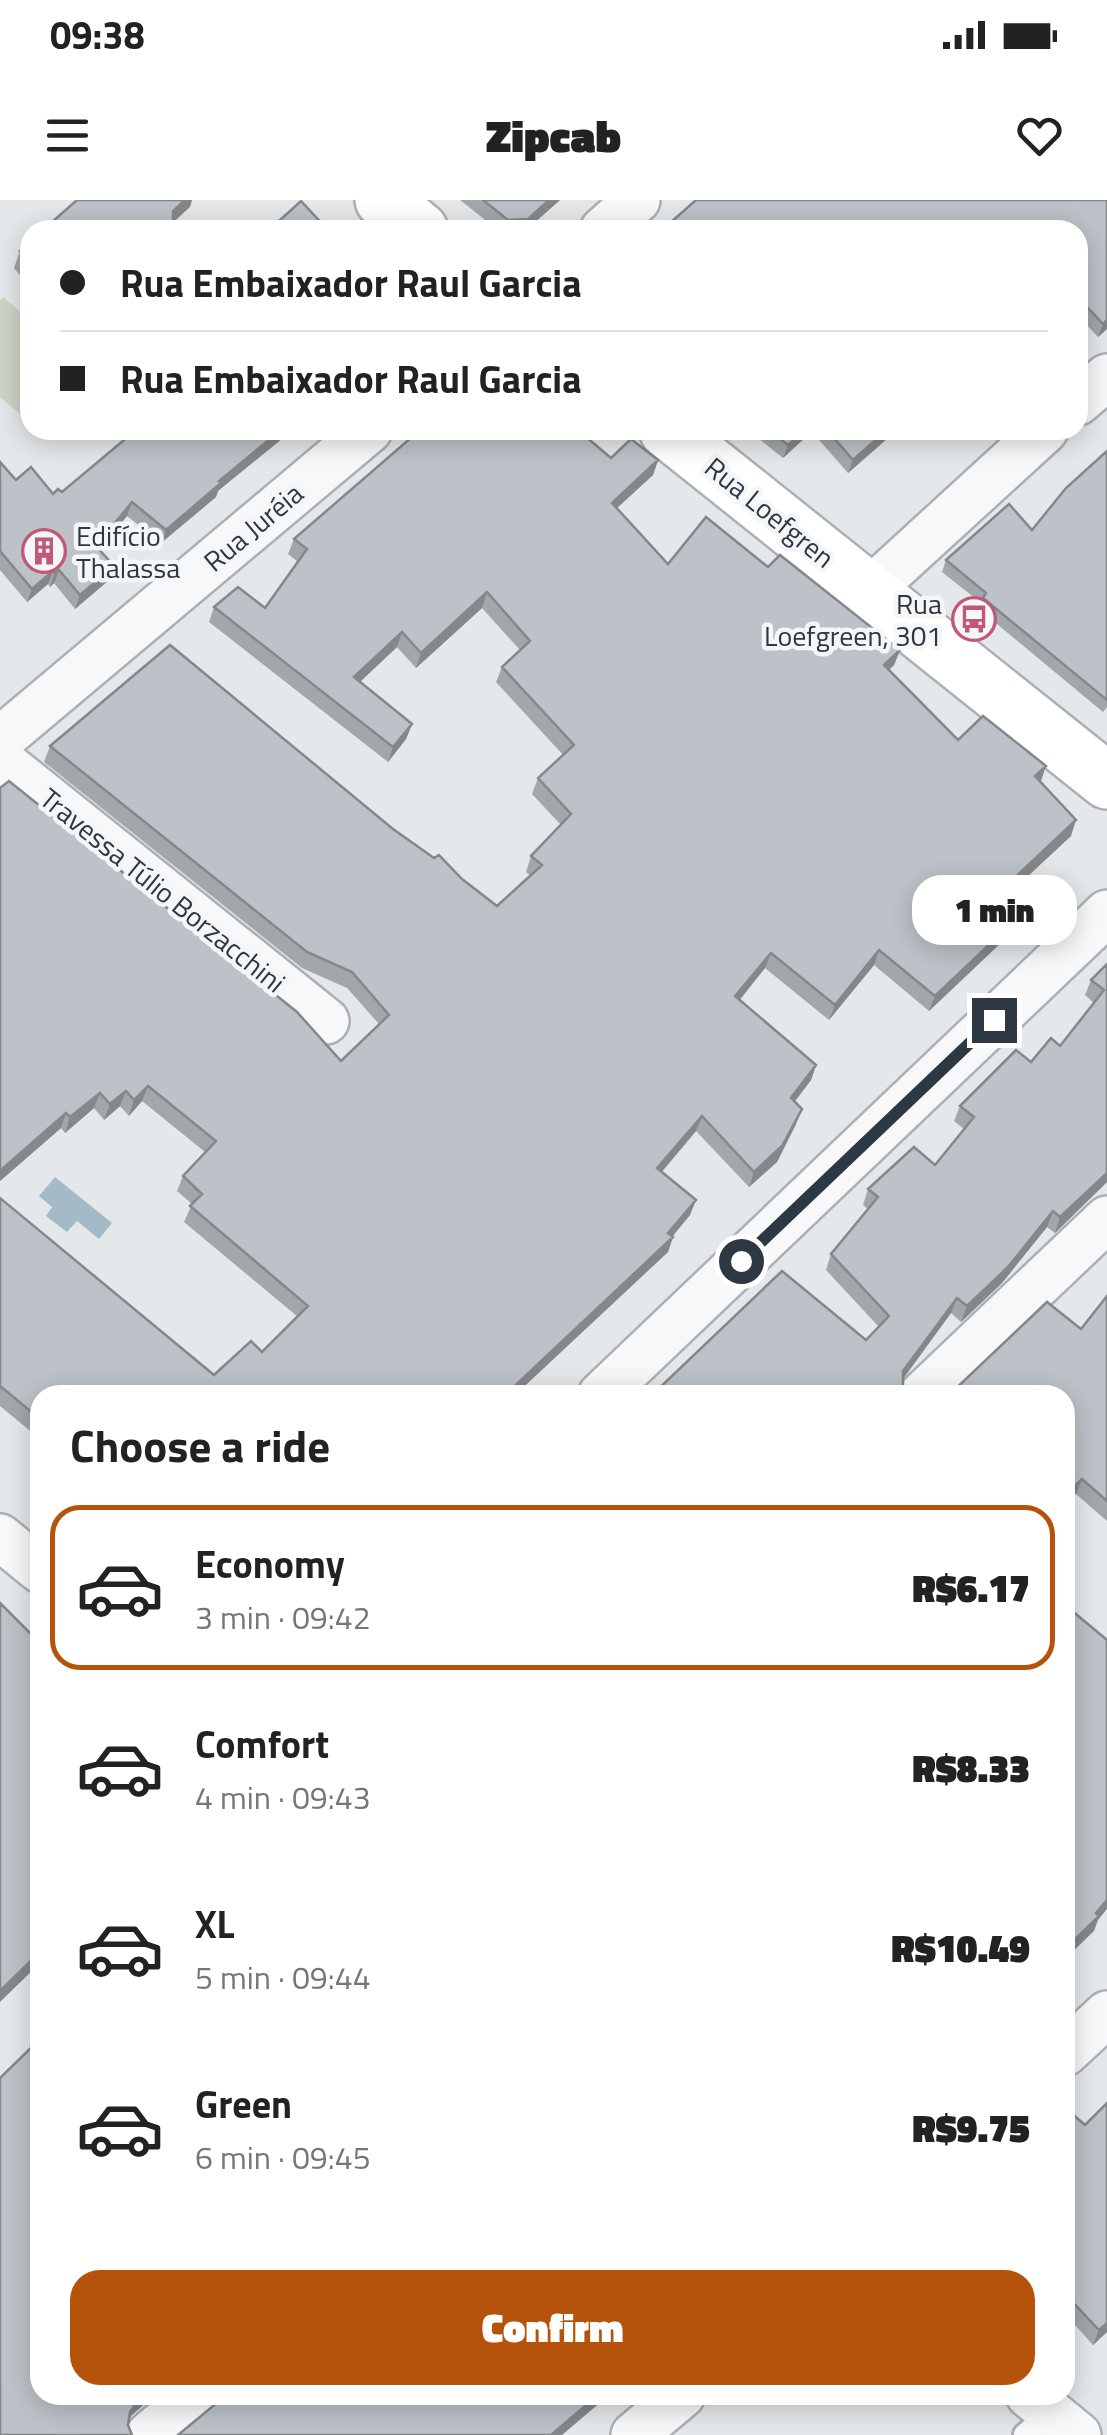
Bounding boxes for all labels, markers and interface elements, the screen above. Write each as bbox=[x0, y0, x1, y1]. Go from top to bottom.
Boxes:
text: 09:38 bbox=[50, 6, 145, 64]
text: Zipcab bbox=[486, 101, 621, 169]
icon: menu bbox=[40, 108, 95, 163]
icon: heart bbox=[1012, 108, 1067, 163]
text: Rua Embaixador Raul Garcia bbox=[120, 254, 582, 312]
text: Rua Embaixador Raul Garcia bbox=[120, 350, 582, 408]
street label: Rua Loefgren bbox=[696, 446, 844, 578]
street label: Rua Juréia bbox=[194, 472, 312, 582]
place label: Edifício Thalassa bbox=[76, 514, 180, 589]
building icon: Edifício Thalassa bbox=[21, 528, 67, 574]
place label: Rua Loefgreen, 301 bbox=[764, 582, 942, 657]
bus stop icon: Rua Loefgreen, 301 bbox=[951, 596, 997, 642]
street label: Travessa Túlio Borzacchini bbox=[31, 777, 295, 1003]
callout: 1 min bbox=[912, 875, 1076, 945]
text: 1 min bbox=[955, 886, 1034, 934]
route end bbox=[972, 998, 1017, 1043]
route start bbox=[719, 1239, 764, 1284]
text: Choose a ride bbox=[70, 1411, 330, 1479]
text: Economy bbox=[195, 1535, 345, 1593]
icon: car bbox=[75, 1543, 165, 1633]
text: R$6.17 bbox=[912, 1559, 1030, 1617]
text: 3 min · 09:42 bbox=[195, 1593, 371, 1641]
text: Comfort bbox=[195, 1715, 329, 1773]
icon: car bbox=[75, 1723, 165, 1813]
text: R$8.33 bbox=[912, 1739, 1030, 1797]
text: 4 min · 09:43 bbox=[195, 1773, 371, 1821]
text: XL bbox=[195, 1895, 235, 1953]
icon: car bbox=[75, 1903, 165, 1993]
text: R$10.49 bbox=[891, 1919, 1030, 1977]
text: 5 min · 09:44 bbox=[195, 1953, 371, 2001]
text: Green bbox=[195, 2075, 292, 2133]
icon: car bbox=[75, 2083, 165, 2173]
text: R$9.75 bbox=[912, 2099, 1030, 2157]
text: 6 min · 09:45 bbox=[195, 2133, 371, 2181]
button: Confirm bbox=[70, 2270, 1035, 2385]

